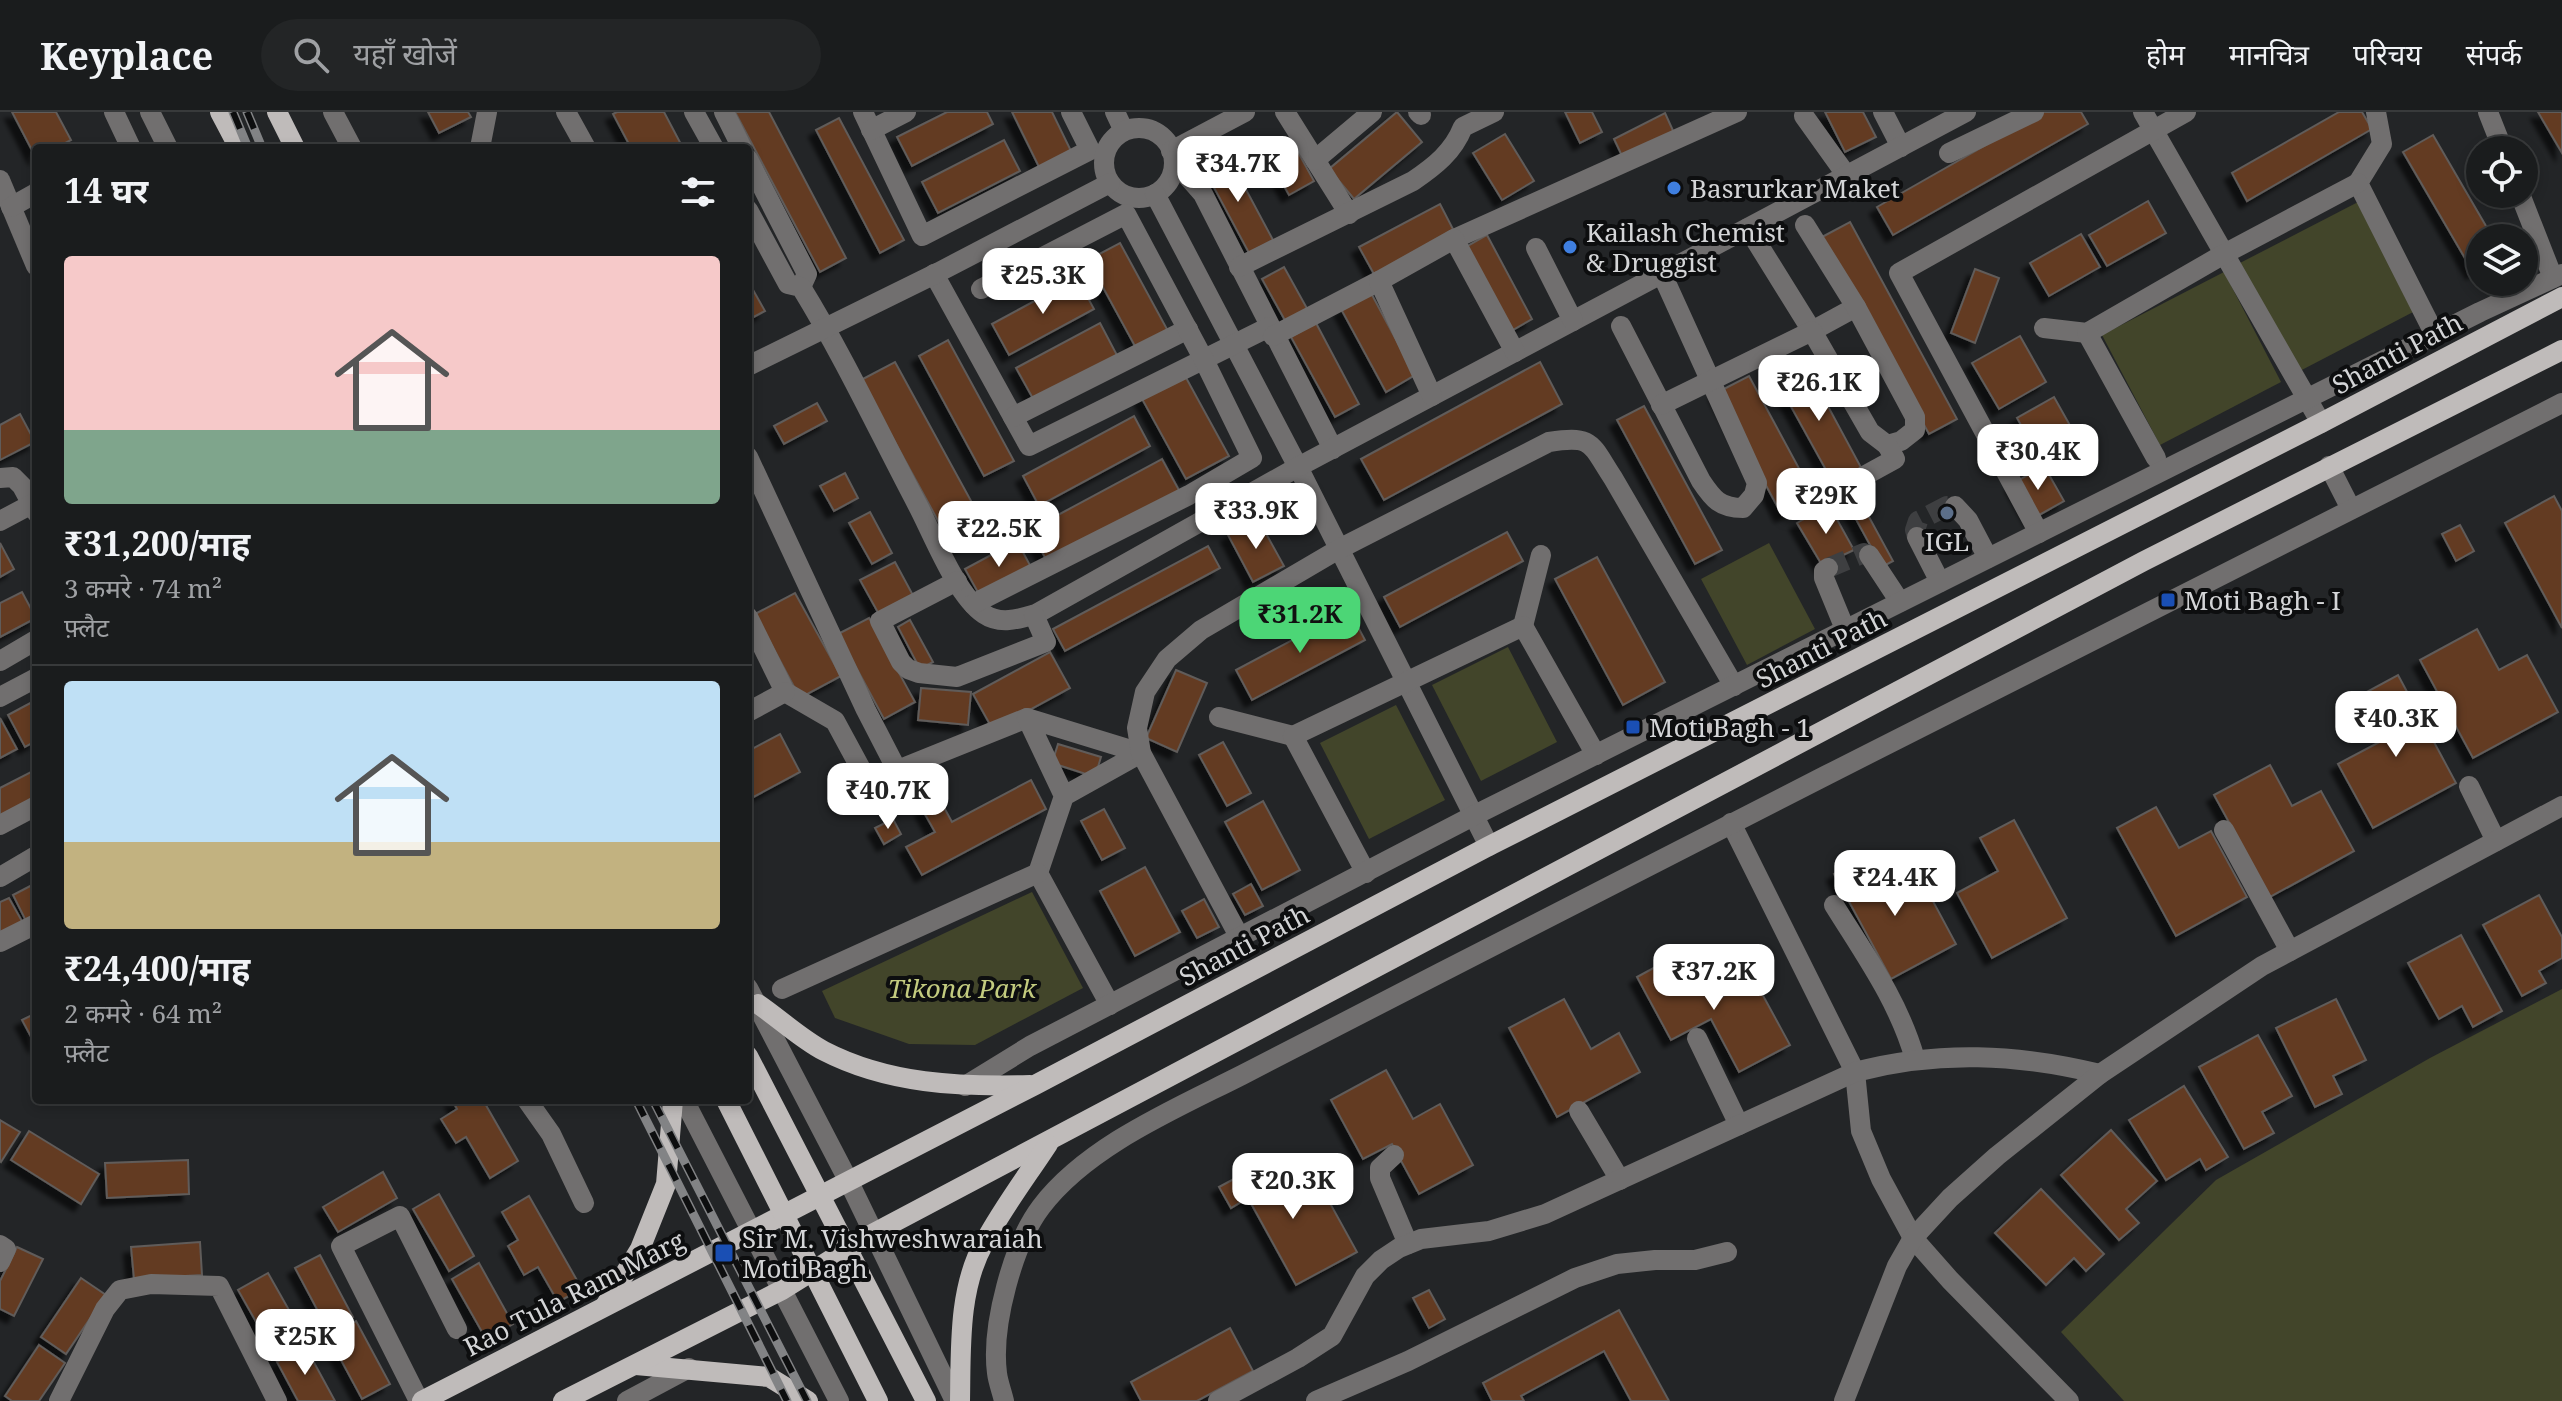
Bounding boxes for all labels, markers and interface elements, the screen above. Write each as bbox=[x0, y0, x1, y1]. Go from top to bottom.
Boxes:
search box bbox=[261, 19, 821, 91]
text: Keyplace bbox=[40, 29, 213, 81]
icon: search bbox=[289, 33, 333, 77]
text: यहाँ खोजें bbox=[353, 33, 457, 74]
text: होम bbox=[2146, 35, 2185, 73]
text: मानचित्र bbox=[2229, 35, 2309, 73]
text: परिचय bbox=[2353, 35, 2422, 73]
text: संपर्क bbox=[2466, 35, 2522, 73]
pin: ₹34.7K bbox=[1173, 136, 1303, 204]
map controls bbox=[2466, 136, 2538, 296]
button: locate bbox=[2466, 136, 2538, 208]
text: ₹34.7K bbox=[1195, 144, 1281, 180]
text: 14 घर bbox=[64, 167, 148, 213]
icon: filters bbox=[676, 170, 720, 214]
place label: Basrurkar Maket bbox=[1690, 170, 1900, 206]
marker: Basrurkar Maket bbox=[1665, 179, 1683, 197]
place label: Kailash Chemist & Druggist bbox=[1586, 214, 1785, 280]
button: layers bbox=[2466, 224, 2538, 296]
marker: Kailash Chemist & Druggist bbox=[1561, 238, 1579, 256]
pin: ₹25.3K bbox=[978, 248, 1108, 316]
text: ₹25.3K bbox=[1000, 256, 1086, 292]
street label: Shanti Path bbox=[2326, 304, 2468, 402]
icon: home bbox=[320, 308, 464, 452]
pin: ₹26.1K bbox=[1754, 355, 1884, 423]
text: ₹26.1K bbox=[1776, 363, 1862, 399]
pin: ₹30.4K bbox=[1973, 424, 2103, 492]
text: ₹30.4K bbox=[1995, 432, 2081, 468]
pin: ₹29K bbox=[1779, 468, 1873, 536]
text: ₹29K bbox=[1795, 476, 1858, 512]
pin: ₹33.9K bbox=[1191, 483, 1321, 551]
text: ₹33.9K bbox=[1213, 491, 1299, 527]
pin: ₹22.5K bbox=[934, 501, 1064, 569]
marker: IGL bbox=[1938, 504, 1956, 522]
text: ₹22.5K bbox=[956, 509, 1042, 545]
text: ₹31,200/माह bbox=[64, 520, 250, 566]
place label: IGL bbox=[1925, 523, 1969, 559]
text: 3 कमरे · 74 m² bbox=[64, 570, 222, 606]
place label: Moti Bagh - I bbox=[2184, 582, 2341, 618]
pin: ₹31.2K bbox=[1235, 587, 1365, 655]
marker: Moti Bagh - I bbox=[2159, 591, 2177, 609]
text: ₹31.2K bbox=[1257, 595, 1343, 631]
street label: Shanti Path bbox=[1749, 600, 1893, 696]
text: फ़्लैट bbox=[64, 609, 109, 645]
pin: ₹40.3K bbox=[2331, 691, 2461, 759]
text: ₹40.3K bbox=[2353, 699, 2439, 735]
place label: Moti Bagh - 1 bbox=[1649, 709, 1811, 745]
marker: Moti Bagh - 1 bbox=[1624, 718, 1642, 736]
icon: home bbox=[320, 733, 464, 877]
pin: ₹40.7K bbox=[823, 763, 953, 831]
text: ₹40.7K bbox=[845, 771, 931, 807]
pin: ₹24.4K bbox=[1830, 850, 1960, 918]
text: ₹24.4K bbox=[1852, 858, 1938, 894]
street label: Shanti Path bbox=[1173, 896, 1315, 994]
pin: ₹37.2K bbox=[1649, 944, 1779, 1012]
text: ₹24,400/माह bbox=[64, 945, 250, 991]
text: ₹37.2K bbox=[1671, 952, 1757, 988]
park label: Tikona Park bbox=[888, 970, 1037, 1006]
text: 2 कमरे · 64 m² bbox=[64, 995, 222, 1031]
text: फ़्लैट bbox=[64, 1034, 109, 1070]
pin: ₹20.3K bbox=[1228, 1153, 1358, 1221]
text: ₹20.3K bbox=[1250, 1161, 1336, 1197]
place label: Sir M. Vishweshwaraiah Moti Bagh bbox=[742, 1220, 1043, 1286]
street label: Rao Tula Ram Marg bbox=[457, 1222, 691, 1364]
marker: Sir M. Vishweshwaraiah Moti Bagh bbox=[713, 1242, 735, 1264]
pin: ₹25K bbox=[258, 1309, 352, 1377]
text: ₹25K bbox=[274, 1317, 337, 1353]

